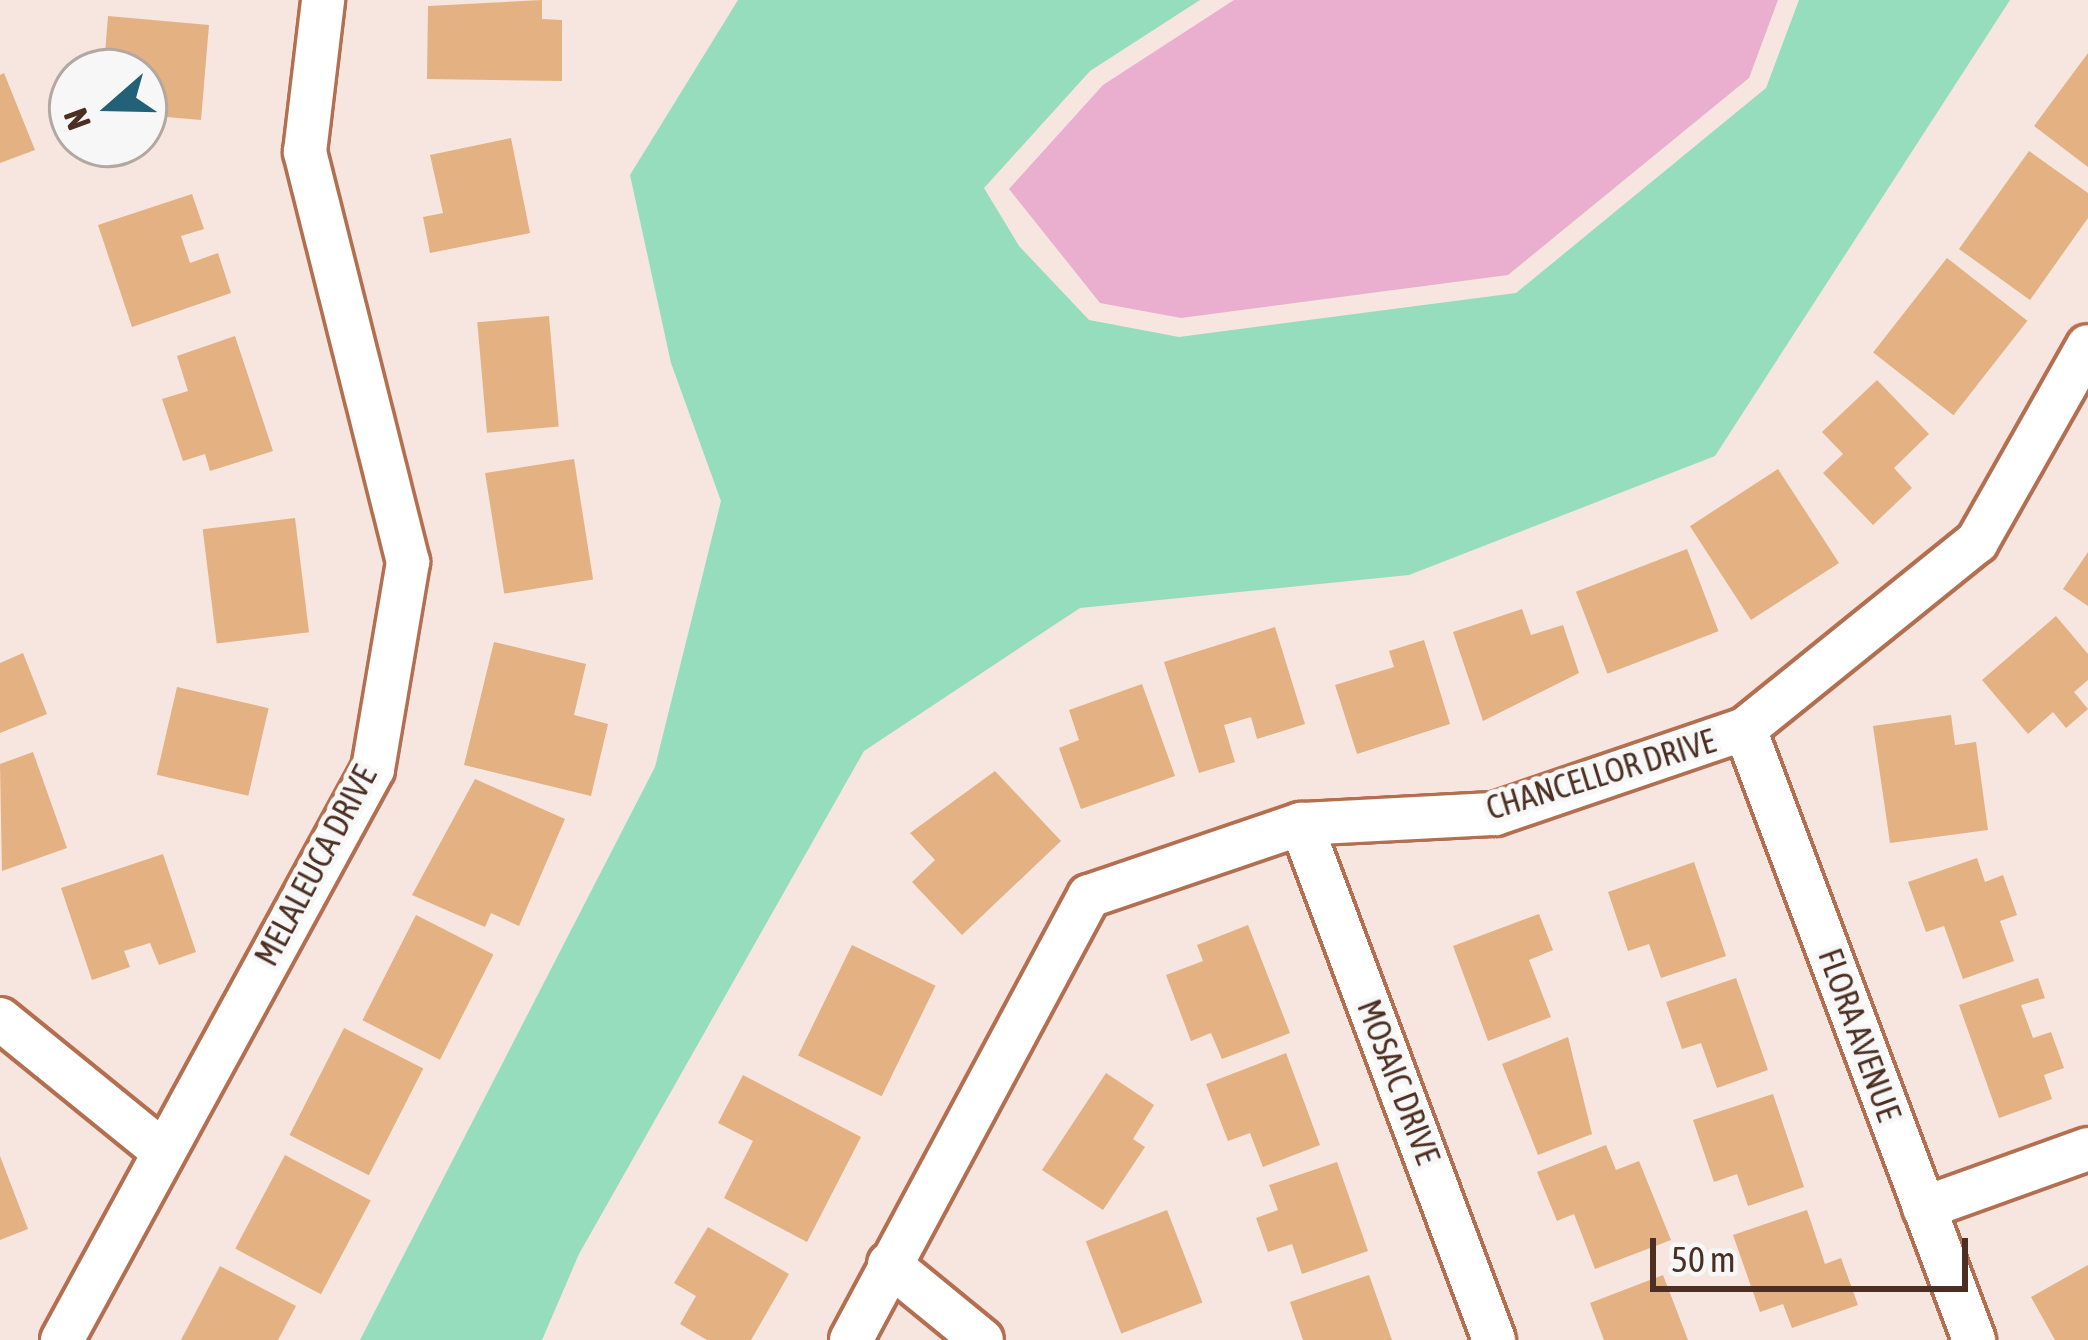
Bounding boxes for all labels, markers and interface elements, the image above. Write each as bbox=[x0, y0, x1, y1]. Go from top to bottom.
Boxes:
north arrow bbox=[48, 48, 168, 168]
text: N bbox=[56, 104, 98, 135]
street label: CHANCELLOR DRIVE bbox=[1482, 721, 1720, 829]
street label: MELALEUCA DRIVE bbox=[247, 759, 385, 973]
street label: FLORA AVENUE bbox=[1810, 943, 1908, 1127]
street label: MOSAIC DRIVE bbox=[1349, 994, 1447, 1170]
scale bar bbox=[1656, 1214, 1974, 1288]
text: 50 m bbox=[1671, 1238, 1736, 1280]

